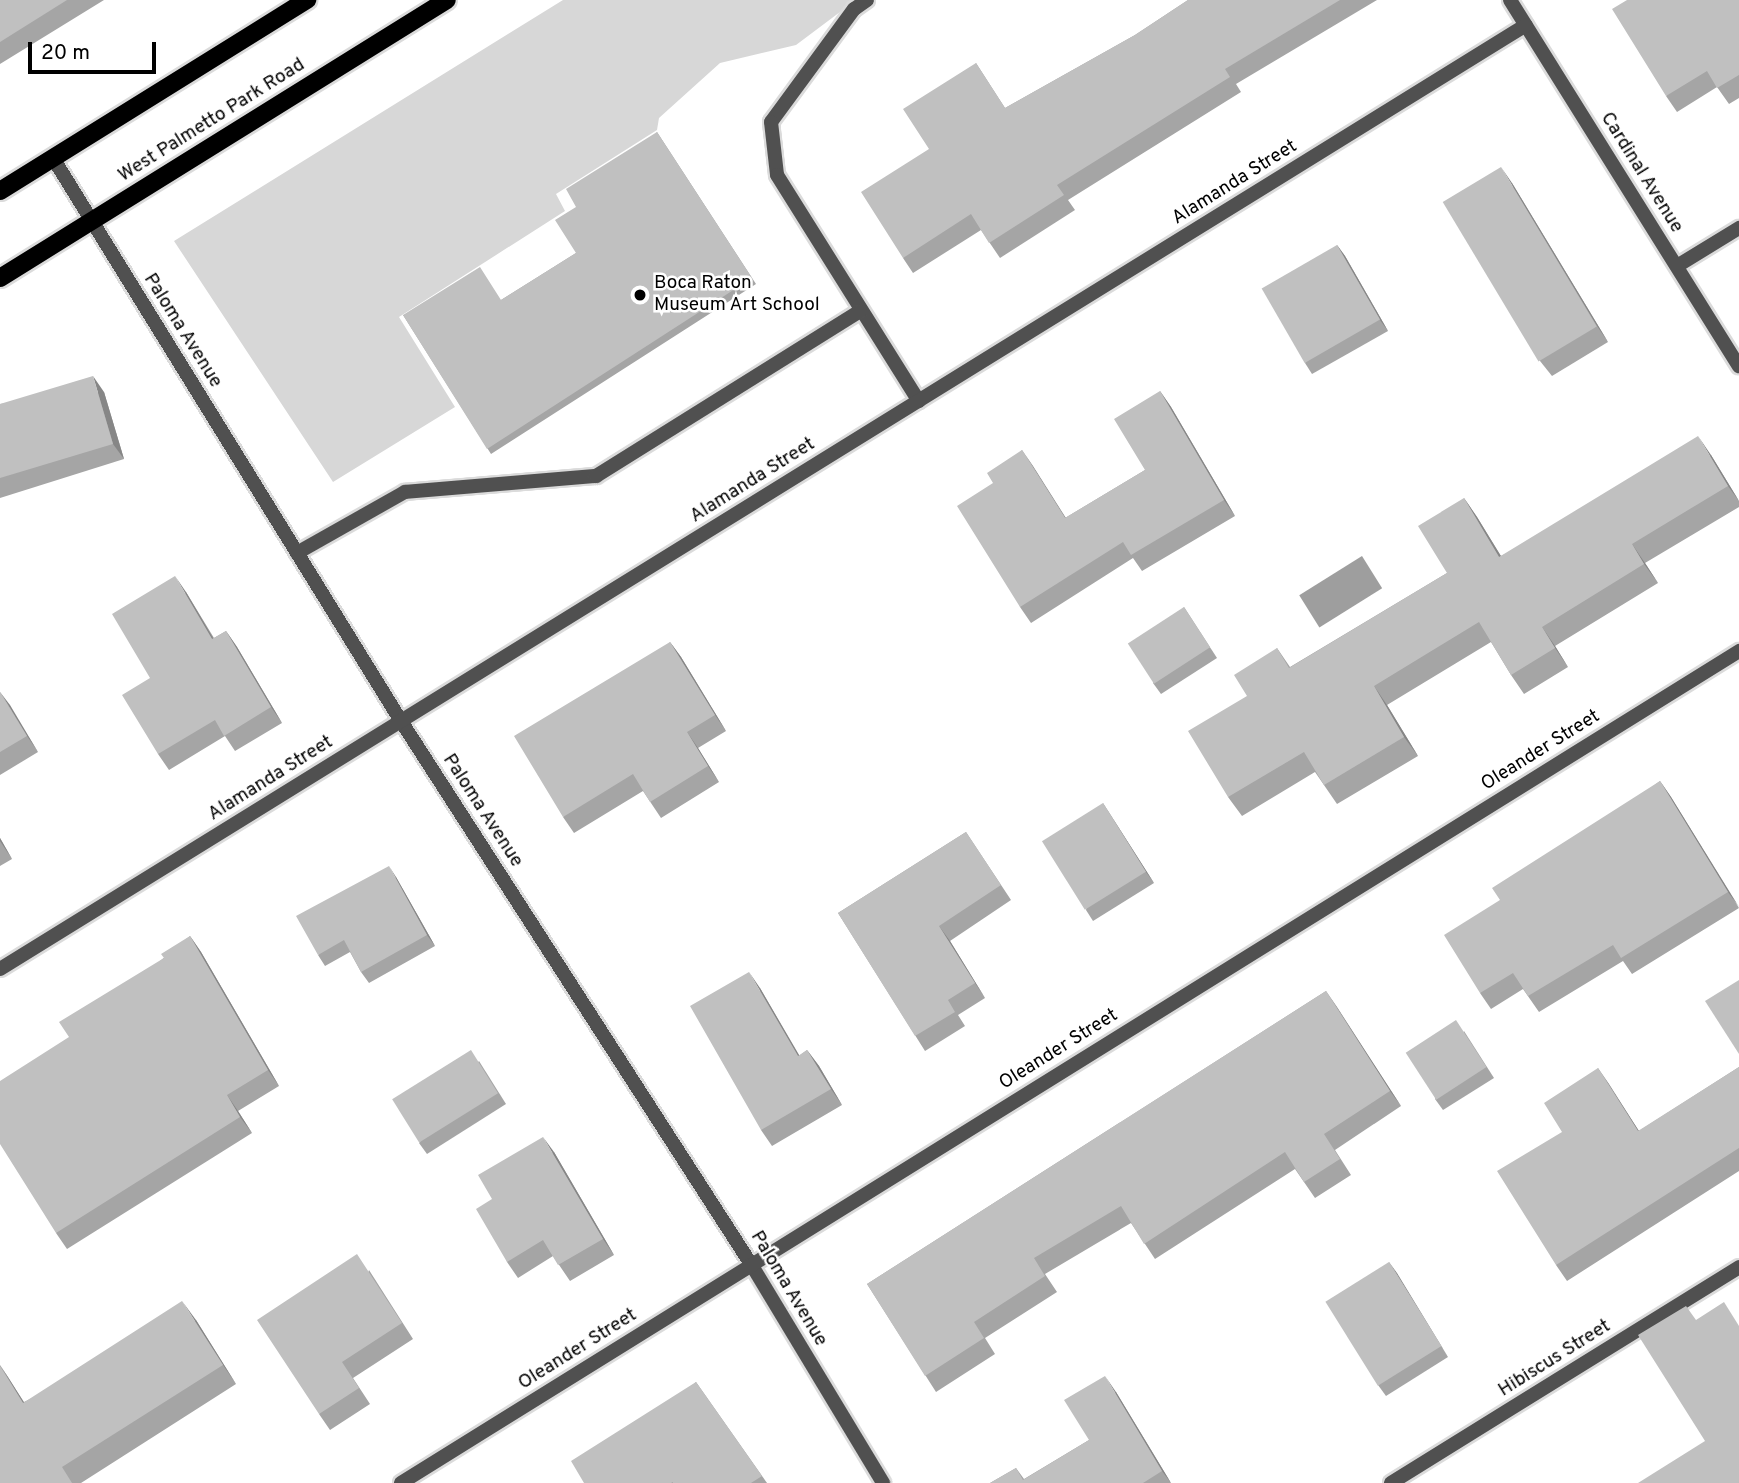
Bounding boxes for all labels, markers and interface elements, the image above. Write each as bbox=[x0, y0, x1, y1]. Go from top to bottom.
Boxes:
scale bar bbox=[32, 28, 159, 72]
text: 20 m bbox=[41, 40, 90, 67]
street label: West Palmetto Park Road bbox=[115, 54, 309, 188]
street label: Cardinal Avenue bbox=[1595, 108, 1687, 238]
street label: Alamanda Street bbox=[1168, 135, 1302, 231]
street label: Paloma Avenue bbox=[138, 269, 226, 393]
place label: Boca Raton Museum Art School bbox=[654, 273, 821, 317]
marker: Boca Raton Museum Art School bbox=[632, 287, 648, 303]
street label: Alamanda Street bbox=[686, 433, 820, 529]
street label: Oleander Street bbox=[1478, 705, 1604, 797]
street label: Alamanda Street bbox=[204, 731, 338, 827]
street label: Paloma Avenue bbox=[437, 750, 527, 872]
street label: Oleander Street bbox=[996, 1004, 1122, 1096]
street label: Paloma Avenue bbox=[744, 1227, 832, 1351]
street label: Oleander Street bbox=[515, 1304, 641, 1396]
street label: Hibiscus Street bbox=[1495, 1315, 1615, 1403]

